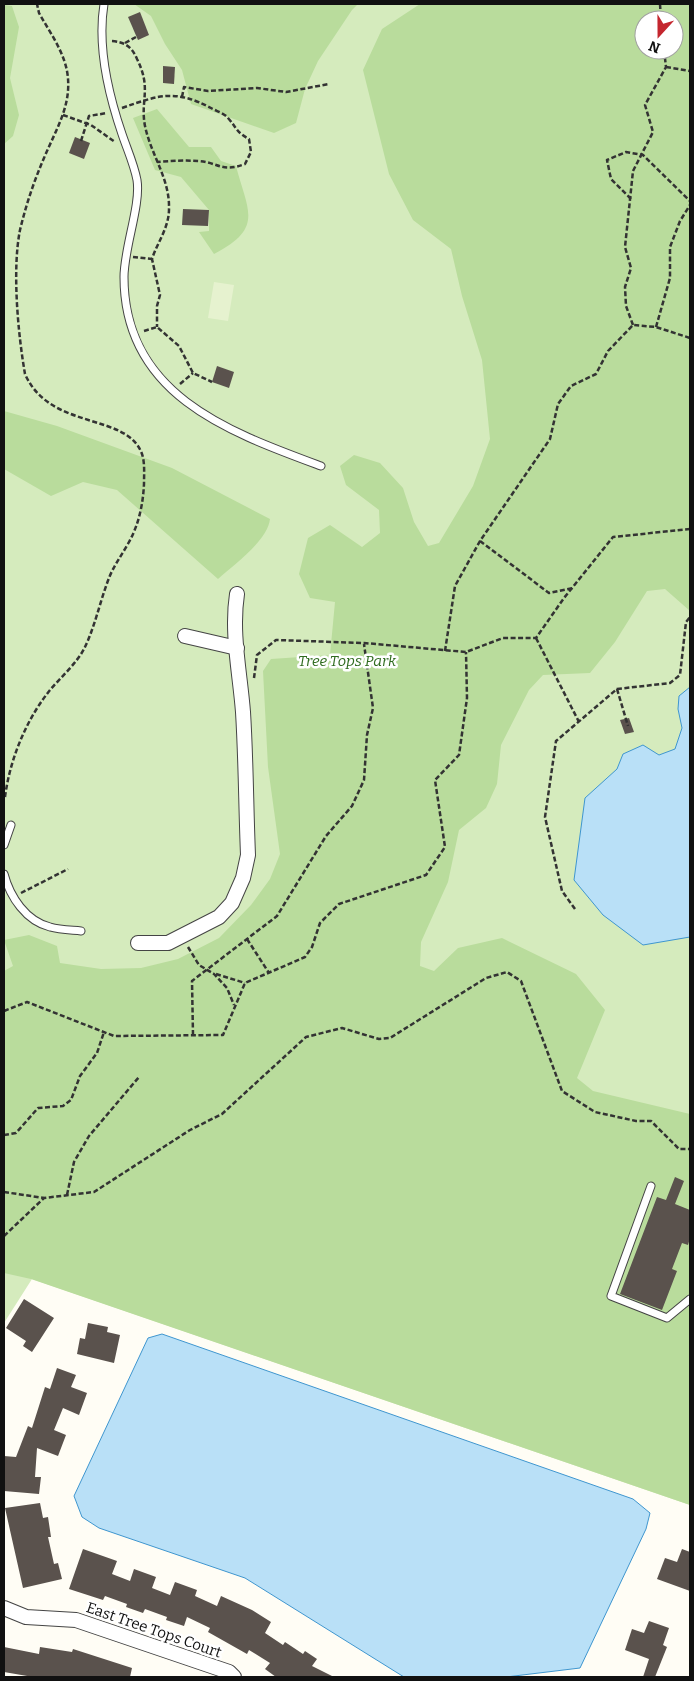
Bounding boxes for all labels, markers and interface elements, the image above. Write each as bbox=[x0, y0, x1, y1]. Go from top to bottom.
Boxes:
north arrow bbox=[634, 10, 684, 60]
text: N bbox=[646, 37, 663, 57]
park label: Tree Tops Park bbox=[298, 652, 397, 670]
street label: East Tree Tops Court bbox=[84, 1598, 225, 1662]

